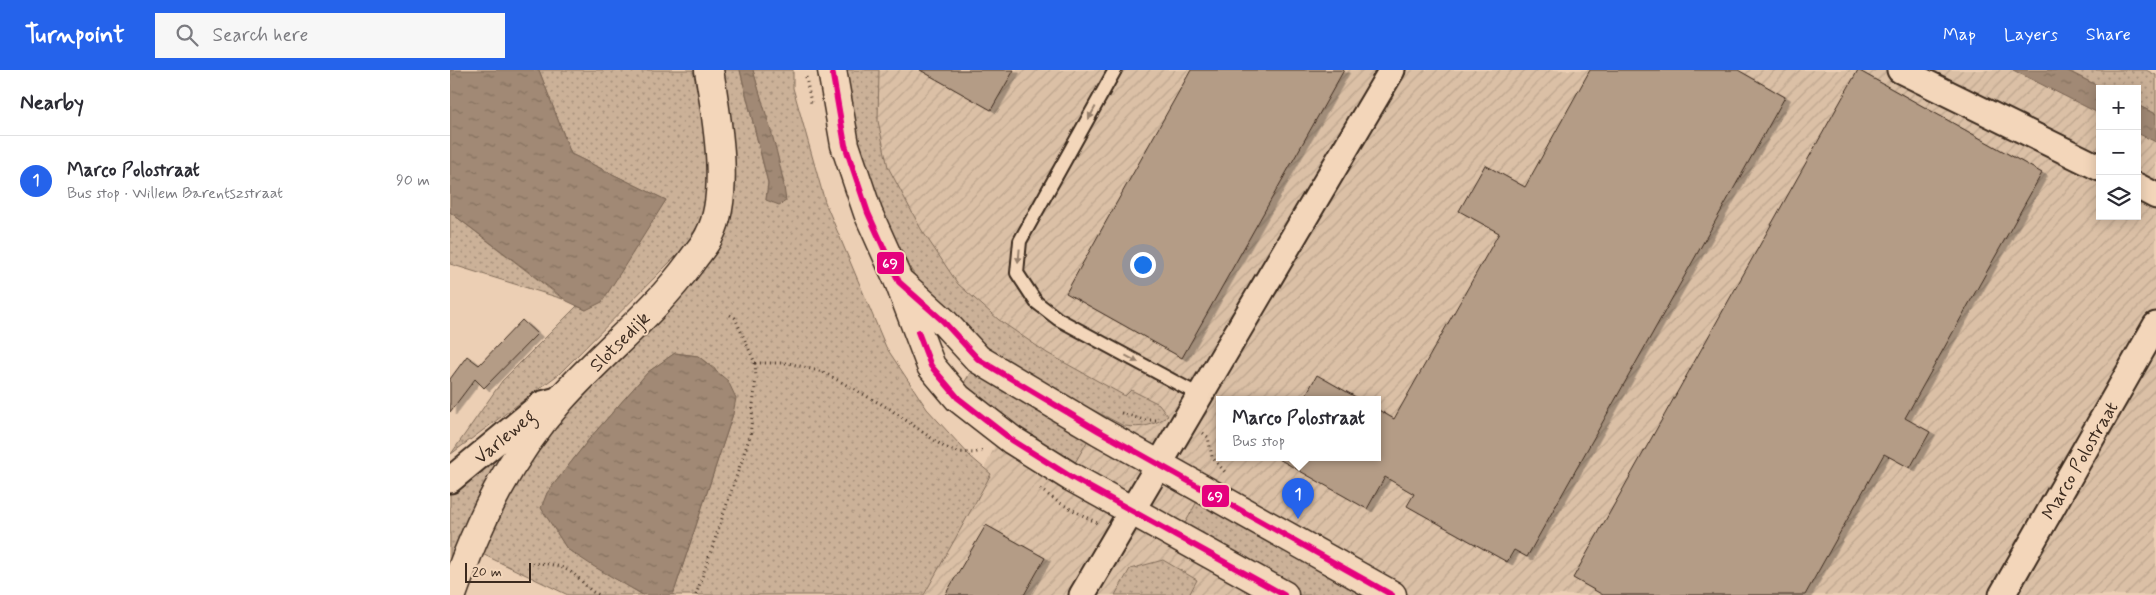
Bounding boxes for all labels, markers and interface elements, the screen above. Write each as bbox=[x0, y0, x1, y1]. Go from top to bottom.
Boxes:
search box bbox=[155, 13, 505, 58]
text: Turnpoint bbox=[25, 20, 125, 51]
icon: search bbox=[173, 21, 201, 49]
text: Search here bbox=[213, 23, 308, 48]
text: Map bbox=[1943, 23, 1976, 47]
text: Layers bbox=[2004, 23, 2058, 47]
text: Share bbox=[2086, 23, 2131, 47]
map controls bbox=[2096, 85, 2141, 220]
button: + bbox=[2096, 85, 2141, 130]
text: Nearby bbox=[20, 89, 84, 117]
one-way arrow bbox=[1087, 106, 1096, 119]
button: − bbox=[2096, 130, 2141, 175]
text: Marco Polostraat bbox=[67, 158, 200, 183]
text: 1 bbox=[32, 170, 40, 191]
text: 90 m bbox=[396, 170, 430, 191]
button: layers bbox=[2096, 175, 2141, 220]
text: Bus stop · Willem Barentszstraat bbox=[67, 183, 283, 204]
one-way arrow bbox=[1015, 249, 1023, 265]
line badge: 69 bbox=[876, 251, 905, 275]
your location bbox=[1130, 252, 1156, 278]
text: 69 bbox=[882, 255, 898, 273]
street label: Slotsedijk bbox=[584, 306, 657, 379]
one-way arrow bbox=[1124, 355, 1139, 363]
popup bbox=[1216, 396, 1381, 461]
street label: Marco Polostraat bbox=[2036, 397, 2124, 524]
street label: Varleweg bbox=[469, 404, 543, 472]
text: Marco Polostraat bbox=[1232, 406, 1365, 431]
text: Bus stop bbox=[1232, 431, 1285, 452]
pin: 1 bbox=[1282, 478, 1314, 519]
line badge: 69 bbox=[1201, 484, 1230, 508]
text: 69 bbox=[1207, 488, 1223, 506]
scale bar bbox=[465, 560, 531, 583]
text: 20 m bbox=[472, 563, 502, 581]

